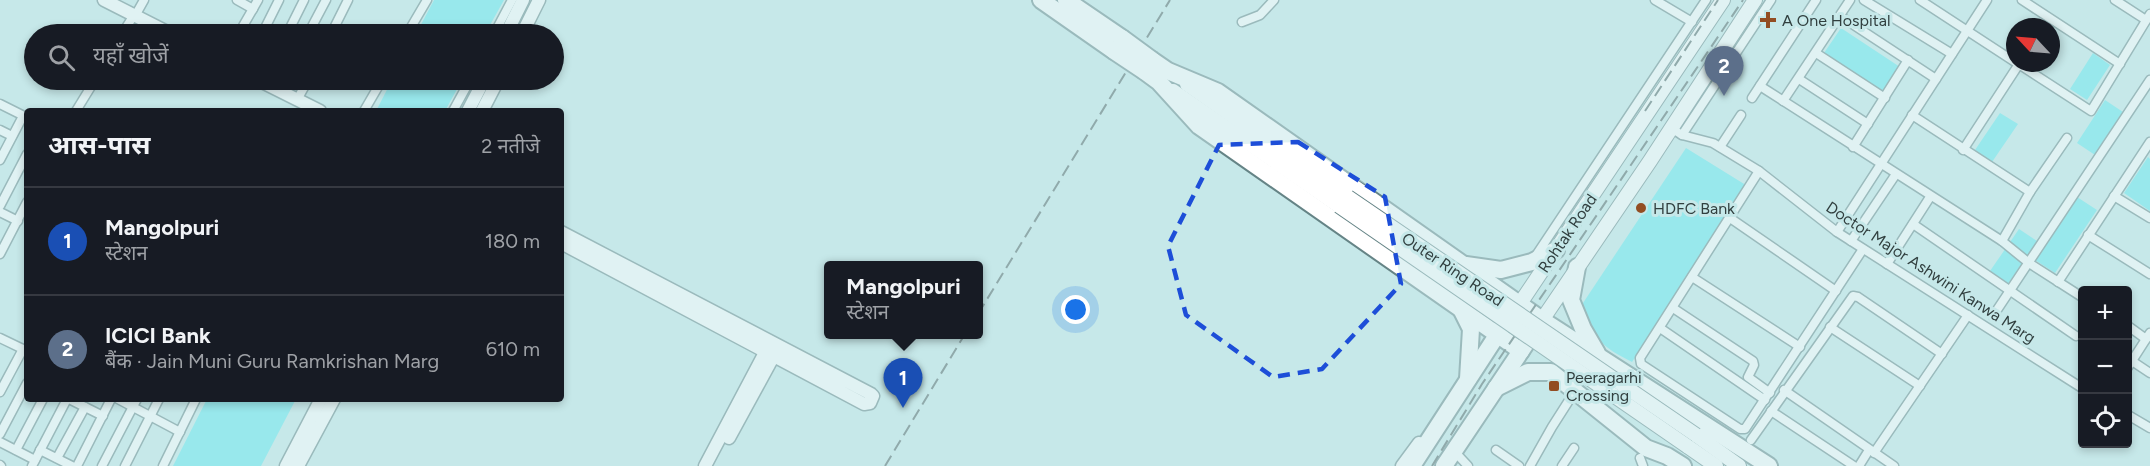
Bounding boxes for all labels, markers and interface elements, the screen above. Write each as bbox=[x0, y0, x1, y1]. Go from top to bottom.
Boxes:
marker: A One Hospital bbox=[1759, 11, 1777, 29]
place label: A One Hospital bbox=[1782, 11, 1890, 30]
north arrow bbox=[2006, 18, 2060, 72]
search box bbox=[24, 24, 564, 90]
icon: search bbox=[45, 41, 78, 74]
text: यहाँ खोजें bbox=[93, 42, 169, 69]
pin: 2 bbox=[1704, 46, 1744, 96]
text: आस-पास bbox=[48, 129, 150, 161]
text: 2 नतीजे bbox=[481, 134, 540, 158]
street label: Rohtak Road bbox=[1534, 190, 1601, 276]
street label: Doctor Major Ashwini Kanwa Marg bbox=[1823, 198, 2039, 347]
place label: HDFC Bank bbox=[1653, 199, 1735, 218]
marker: HDFC Bank bbox=[1634, 201, 1648, 215]
text: Mangolpuri bbox=[105, 214, 219, 241]
street label: Outer Ring Road bbox=[1398, 228, 1507, 310]
text: 1 bbox=[63, 229, 72, 253]
text: 180 m bbox=[485, 229, 540, 253]
text: स्टेशन bbox=[105, 241, 148, 265]
popup bbox=[824, 261, 983, 339]
text: Mangolpuri bbox=[846, 273, 961, 300]
map controls bbox=[2078, 286, 2132, 448]
button: + bbox=[2078, 286, 2132, 340]
your location bbox=[1061, 295, 1090, 324]
text: स्टेशन bbox=[846, 300, 889, 324]
text: ICICI Bank bbox=[105, 322, 211, 349]
text: 2 bbox=[62, 337, 73, 361]
text: 610 m bbox=[486, 337, 540, 361]
button: − bbox=[2078, 340, 2132, 394]
text: बैंक · Jain Muni Guru Ramkrishan Marg bbox=[105, 349, 439, 373]
pin: 1 bbox=[884, 358, 922, 408]
place label: Peeragarhi Crossing bbox=[1566, 368, 1642, 405]
marker: Peeragarhi Crossing bbox=[1547, 379, 1561, 393]
button: locate bbox=[2078, 394, 2132, 448]

